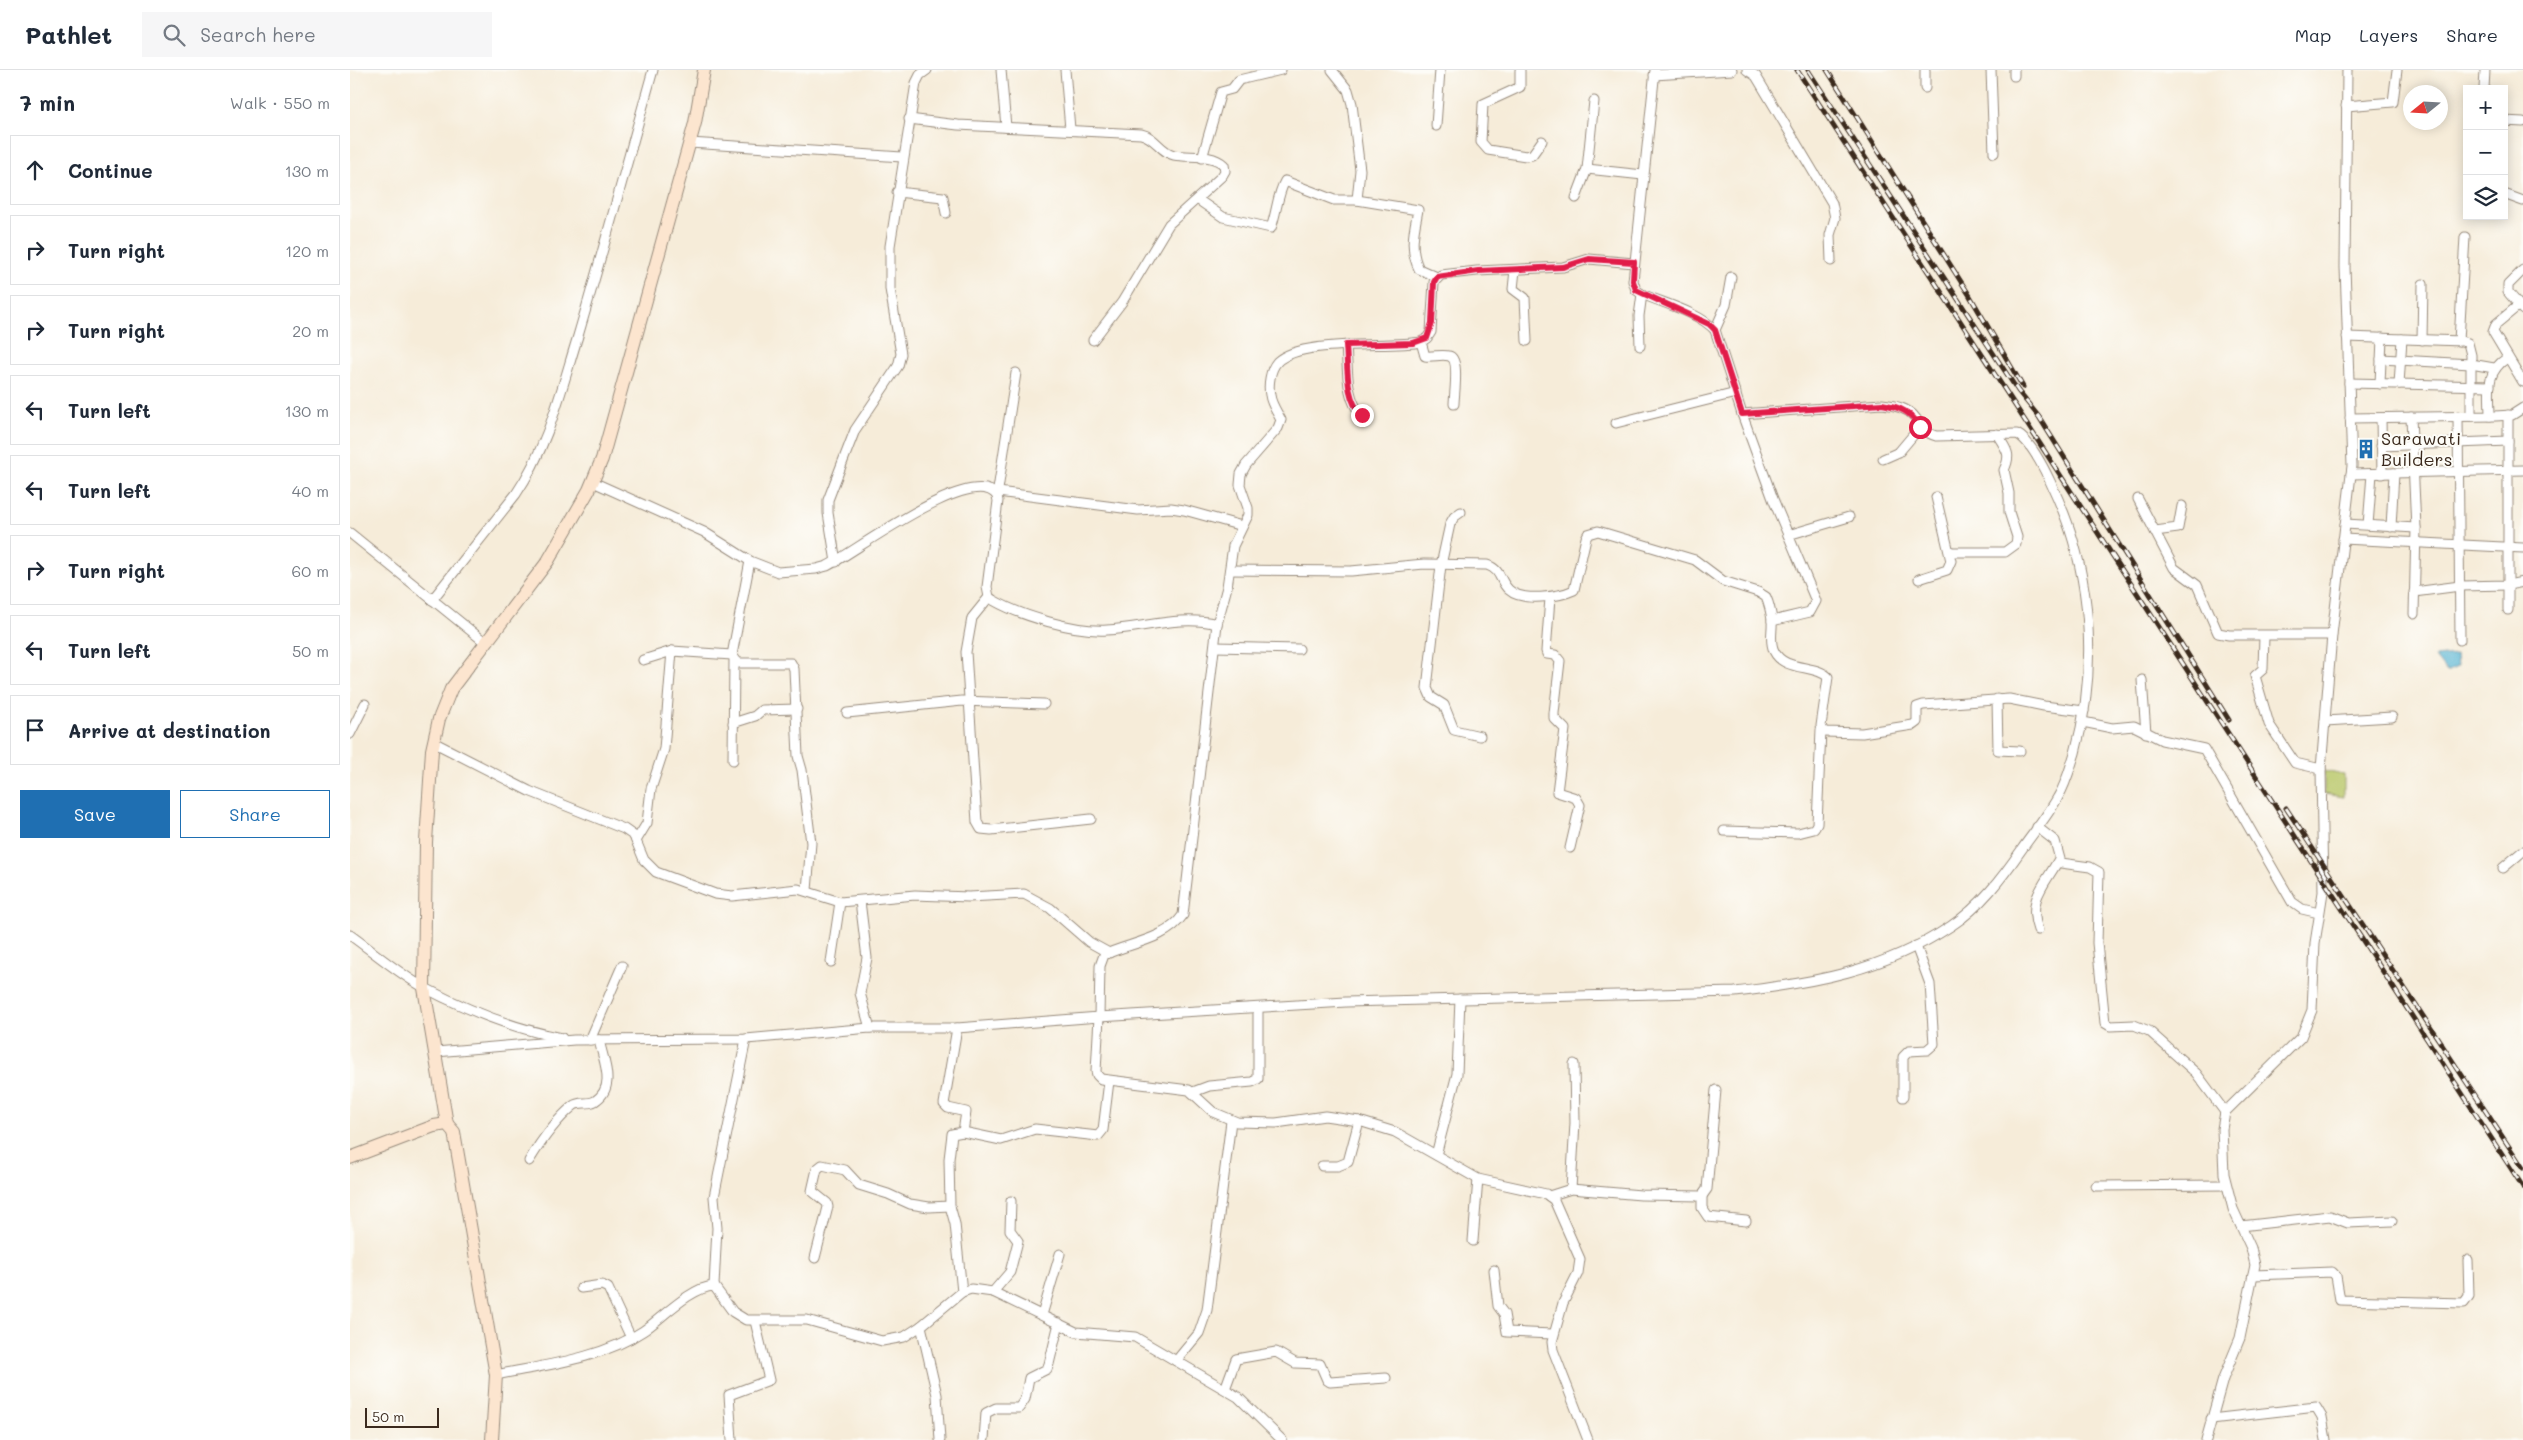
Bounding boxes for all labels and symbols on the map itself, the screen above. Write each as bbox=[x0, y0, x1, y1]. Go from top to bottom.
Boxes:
north arrow bbox=[2403, 85, 2448, 130]
route end bbox=[1351, 404, 1374, 427]
route start bbox=[1909, 416, 1932, 439]
place label: Sarawati Builders bbox=[2381, 426, 2461, 471]
building icon: Sarawati Builders bbox=[2355, 438, 2377, 460]
scale bar bbox=[365, 1405, 439, 1428]

